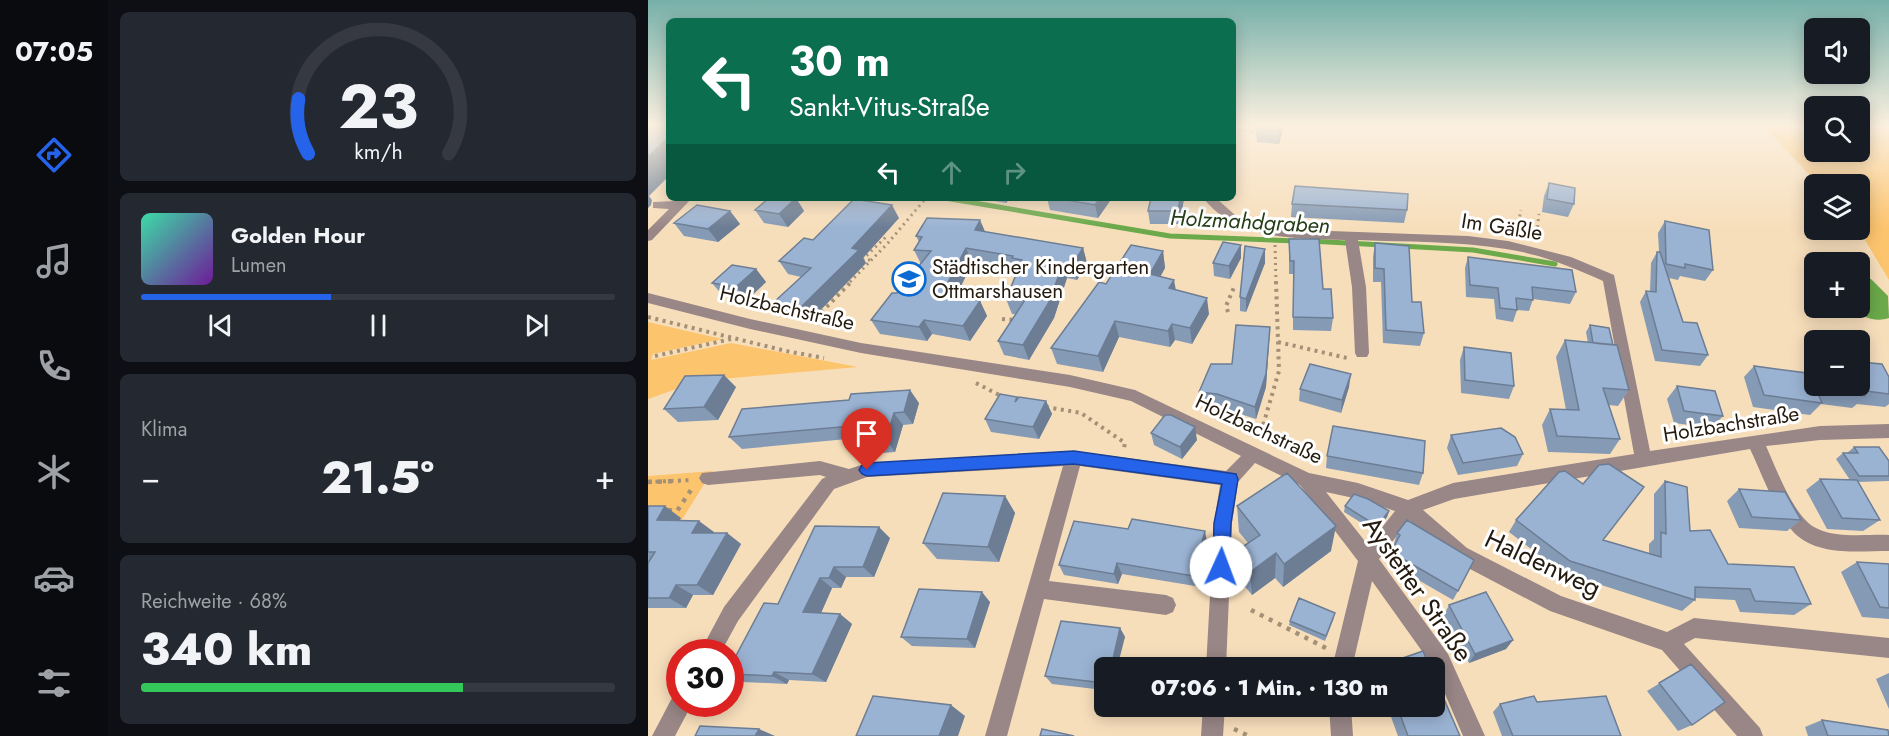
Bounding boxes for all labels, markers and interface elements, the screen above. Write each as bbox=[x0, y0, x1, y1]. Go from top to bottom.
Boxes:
map controls bbox=[1804, 18, 1870, 396]
button: sound bbox=[1804, 18, 1870, 84]
text: 30 m bbox=[789, 31, 890, 92]
text: 07:05 bbox=[15, 32, 93, 71]
icon: left bbox=[690, 42, 768, 120]
text: 23 bbox=[338, 61, 418, 151]
text: Sankt-Vitus-Straße bbox=[789, 87, 990, 126]
button: search bbox=[1804, 96, 1870, 162]
icon: directions bbox=[33, 134, 75, 176]
text: km/h bbox=[354, 136, 402, 167]
icon: left bbox=[872, 156, 905, 189]
icon: ahead bbox=[935, 156, 968, 189]
icon: right bbox=[998, 156, 1031, 189]
button: layers bbox=[1804, 174, 1870, 240]
water label: Holzmahdgraben bbox=[1169, 201, 1331, 241]
street label: Im Gäßle bbox=[1459, 206, 1545, 248]
text: Golden Hour bbox=[231, 219, 365, 251]
icon: music bbox=[33, 240, 75, 282]
text: Lumen bbox=[231, 251, 287, 280]
place label: Städtischer Kindergarten Ottmarshausen bbox=[932, 252, 1149, 306]
button: + bbox=[1804, 252, 1870, 318]
school or university icon: Städtischer Kindergarten Ottmarshausen bbox=[891, 261, 927, 297]
street label: Holzbachstraße bbox=[717, 278, 858, 338]
icon: previous bbox=[204, 309, 237, 342]
icon: pause bbox=[362, 309, 395, 342]
icon: next bbox=[520, 309, 553, 342]
button: − bbox=[1804, 330, 1870, 396]
icon: phone bbox=[33, 345, 75, 387]
street label: Holzbachstraße bbox=[1190, 386, 1328, 472]
street label: Holzbachstraße bbox=[1661, 398, 1801, 450]
pin bbox=[841, 408, 892, 470]
text: Klima bbox=[141, 415, 187, 444]
icon: arrive bbox=[850, 417, 883, 450]
text: 21.5° bbox=[321, 445, 434, 510]
icon: climate bbox=[33, 451, 75, 493]
text: − bbox=[141, 454, 160, 501]
text: + bbox=[595, 454, 615, 501]
street label: Aystetter Straße bbox=[1354, 508, 1482, 670]
street label: Haldenweg bbox=[1479, 520, 1607, 606]
position arrow bbox=[1189, 535, 1253, 599]
icon: car bbox=[33, 557, 75, 599]
text: Reichweite · 68% bbox=[141, 587, 287, 616]
text: 340 km bbox=[141, 617, 312, 682]
speed limit sign: 30 bbox=[666, 639, 744, 717]
icon: filters bbox=[33, 662, 75, 704]
text: 07:06 · 1 Min. · 130 m bbox=[1151, 671, 1388, 703]

